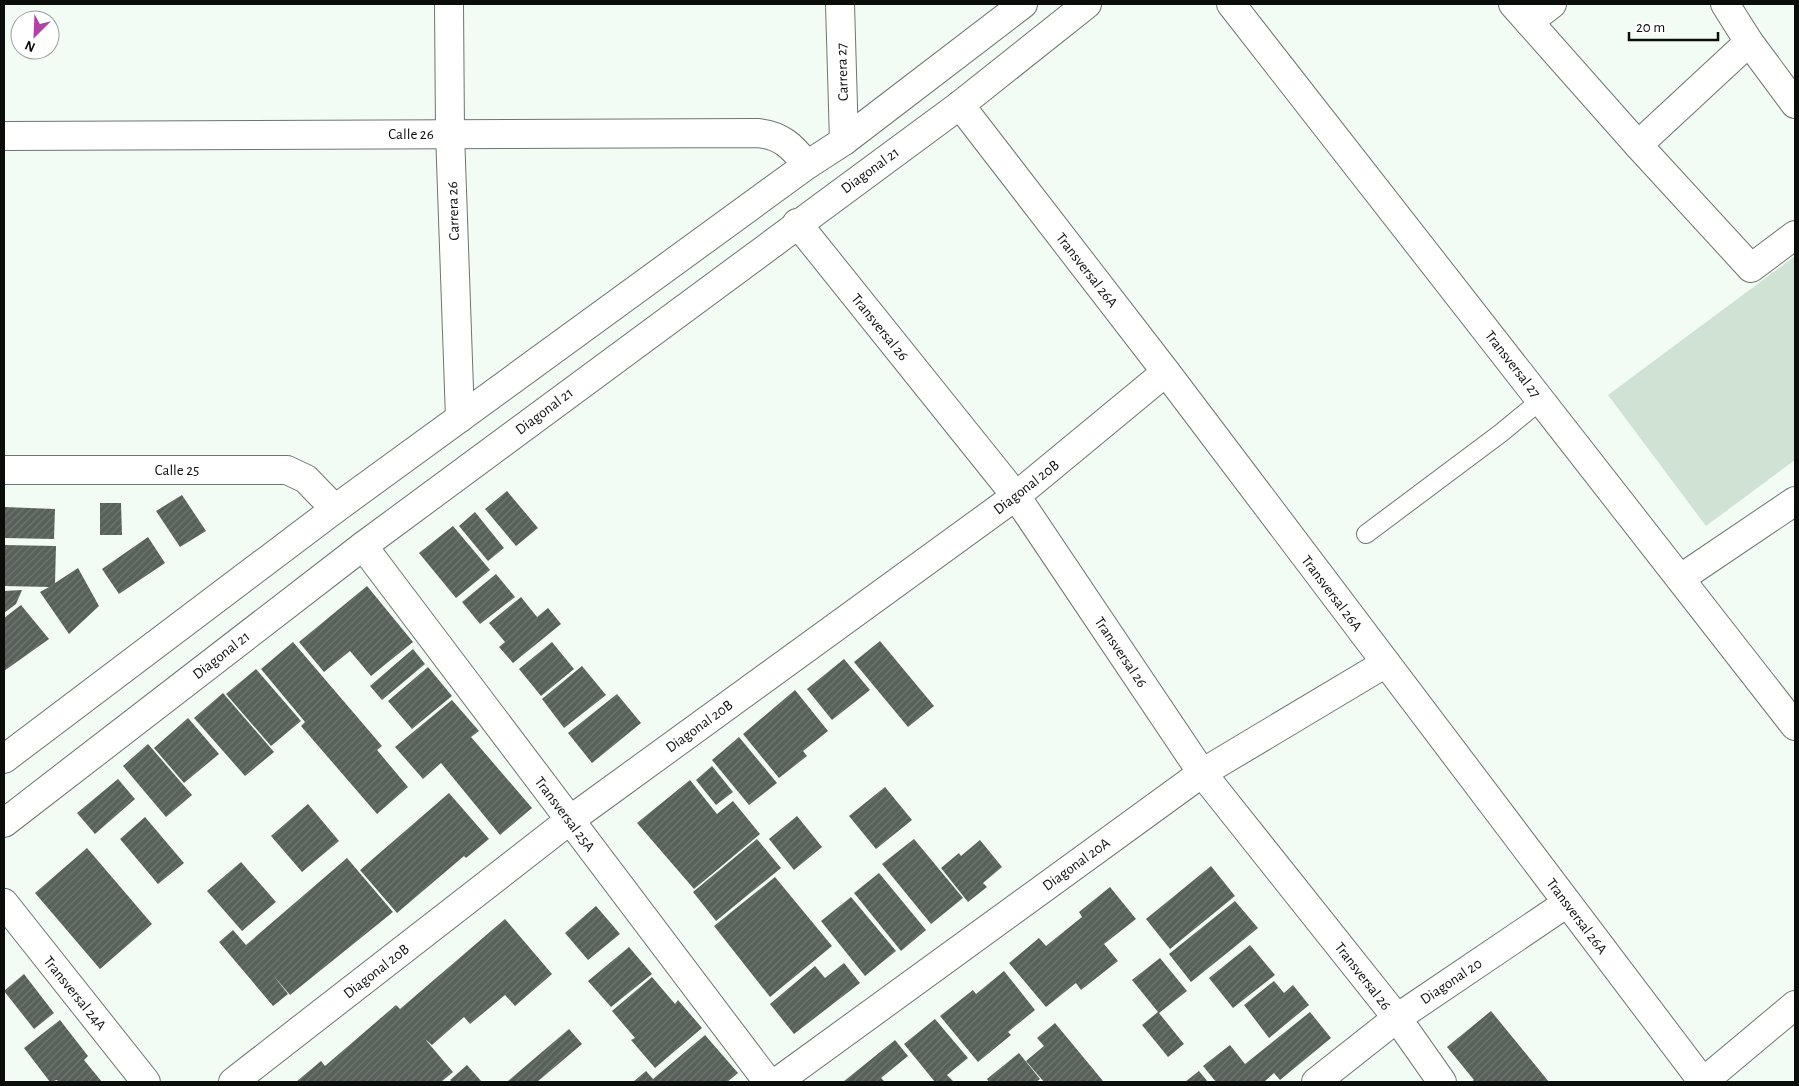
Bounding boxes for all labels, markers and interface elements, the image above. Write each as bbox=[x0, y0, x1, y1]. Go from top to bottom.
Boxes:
north arrow bbox=[10, 10, 60, 60]
scale bar bbox=[1629, 10, 1718, 42]
text: 20 m bbox=[1636, 20, 1665, 35]
text: N bbox=[23, 38, 37, 54]
street label: Carrera 27 bbox=[834, 43, 851, 101]
street label: Calle 26 bbox=[388, 127, 434, 142]
street label: Diagonal 21 bbox=[839, 144, 902, 196]
street label: Carrera 26 bbox=[445, 181, 462, 241]
street label: Transversal 26A bbox=[1053, 230, 1120, 311]
street label: Transversal 26 bbox=[848, 291, 911, 364]
street label: Transversal 27 bbox=[1482, 328, 1543, 401]
street label: Diagonal 21 bbox=[513, 385, 576, 438]
street label: Diagonal 20B bbox=[991, 457, 1062, 517]
street label: Calle 25 bbox=[155, 463, 199, 478]
street label: Transversal 26A bbox=[1298, 553, 1365, 634]
street label: Transversal 26 bbox=[1092, 614, 1150, 690]
street label: Diagonal 21 bbox=[190, 629, 253, 682]
street label: Diagonal 20B bbox=[663, 697, 735, 756]
street label: Transversal 25A bbox=[532, 774, 598, 855]
street label: Diagonal 20A bbox=[1040, 835, 1113, 894]
street label: Transversal 26A bbox=[1543, 876, 1610, 957]
street label: Transversal 26 bbox=[1332, 940, 1394, 1013]
street label: Diagonal 20B bbox=[341, 941, 412, 1001]
street label: Transversal 24A bbox=[40, 953, 109, 1033]
street label: Diagonal 20 bbox=[1418, 955, 1485, 1007]

